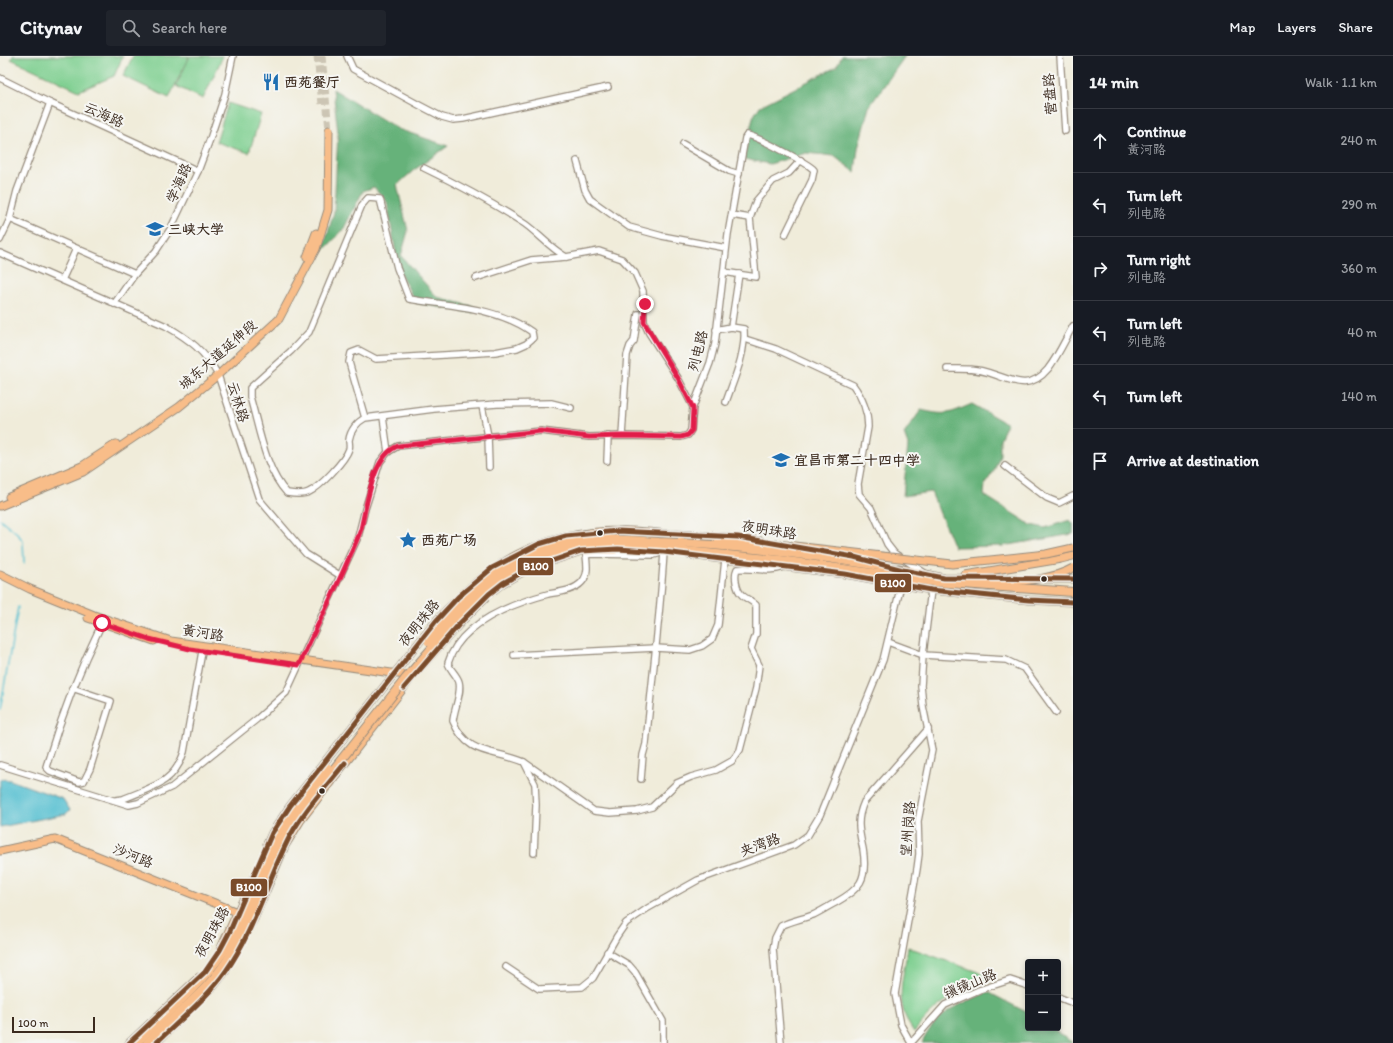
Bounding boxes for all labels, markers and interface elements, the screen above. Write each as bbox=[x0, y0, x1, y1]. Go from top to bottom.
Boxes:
search box bbox=[106, 10, 386, 46]
text: Citynav bbox=[20, 16, 82, 39]
icon: search bbox=[120, 17, 142, 39]
text: Search here bbox=[152, 19, 227, 37]
text: Map bbox=[1230, 19, 1255, 36]
text: Layers bbox=[1277, 19, 1316, 36]
text: Share bbox=[1338, 19, 1373, 36]
restaurant icon: 西苑餐厅 bbox=[261, 72, 281, 92]
street label: 营盘路 bbox=[1040, 72, 1060, 116]
text: 14 min bbox=[1089, 72, 1139, 92]
place label: 西苑餐厅 bbox=[284, 74, 340, 91]
text: Walk · 1.1 km bbox=[1305, 75, 1377, 90]
street label: 云海路 bbox=[81, 99, 127, 131]
text: Continue bbox=[1127, 123, 1186, 141]
icon: ahead bbox=[1089, 130, 1111, 152]
text: 240 m bbox=[1340, 133, 1377, 148]
text: 黄河路 bbox=[1127, 142, 1166, 157]
street label: 学海路 bbox=[163, 160, 195, 206]
text: Turn left bbox=[1127, 187, 1182, 205]
icon: left bbox=[1089, 194, 1111, 216]
text: 290 m bbox=[1341, 197, 1377, 212]
text: 列电路 bbox=[1127, 206, 1166, 221]
school or university icon: 三峡大学 bbox=[145, 219, 165, 239]
place label: 三峡大学 bbox=[168, 221, 224, 238]
text: Turn right bbox=[1127, 251, 1191, 269]
icon: right bbox=[1089, 258, 1111, 280]
text: 360 m bbox=[1341, 261, 1377, 276]
text: 列电路 bbox=[1127, 270, 1166, 285]
route end bbox=[636, 295, 654, 313]
text: Turn left bbox=[1127, 315, 1182, 333]
street label: 城东大道延伸段 bbox=[175, 316, 261, 394]
icon: left bbox=[1089, 322, 1111, 344]
text: 40 m bbox=[1347, 325, 1377, 340]
street label: 列电路 bbox=[685, 329, 711, 373]
text: 列电路 bbox=[1127, 334, 1166, 349]
street label: 云林路 bbox=[224, 379, 252, 425]
icon: left bbox=[1089, 386, 1111, 408]
text: Turn left bbox=[1127, 388, 1182, 406]
text: 140 m bbox=[1341, 389, 1377, 404]
school or university icon: 宜昌市第二十四中学 bbox=[771, 450, 791, 470]
icon: arrive bbox=[1089, 450, 1111, 472]
place label: 宜昌市第二十四中学 bbox=[794, 452, 920, 469]
text: Arrive at destination bbox=[1127, 452, 1259, 470]
street label: 夜明珠路 bbox=[740, 517, 798, 543]
unlabelled marker bbox=[595, 528, 605, 538]
place icon: 西苑广场 bbox=[398, 530, 418, 550]
place label: 西苑广场 bbox=[421, 532, 477, 549]
line badge: B100 bbox=[517, 557, 554, 576]
text: B100 bbox=[523, 560, 549, 573]
line badge: B100 bbox=[874, 573, 912, 593]
unlabelled marker bbox=[1039, 574, 1049, 584]
text: B100 bbox=[880, 577, 906, 590]
street label: 夜明珠路 bbox=[395, 596, 443, 650]
route start bbox=[93, 614, 111, 632]
street label: 黄河路 bbox=[181, 621, 225, 645]
unlabelled marker bbox=[317, 786, 327, 796]
street label: 望州岗路 bbox=[898, 800, 918, 858]
street label: 夹湾路 bbox=[737, 830, 783, 860]
street label: 沙河路 bbox=[110, 840, 156, 872]
line badge: B100 bbox=[230, 878, 268, 897]
text: B100 bbox=[236, 881, 262, 894]
street label: 夜明珠路 bbox=[191, 903, 233, 961]
map controls bbox=[1025, 959, 1061, 1031]
button: + bbox=[1025, 959, 1061, 995]
street label: 镇镜山路 bbox=[941, 965, 999, 1003]
button: − bbox=[1025, 995, 1061, 1031]
scale bar bbox=[12, 1015, 95, 1034]
text: 100 m bbox=[18, 1017, 48, 1030]

